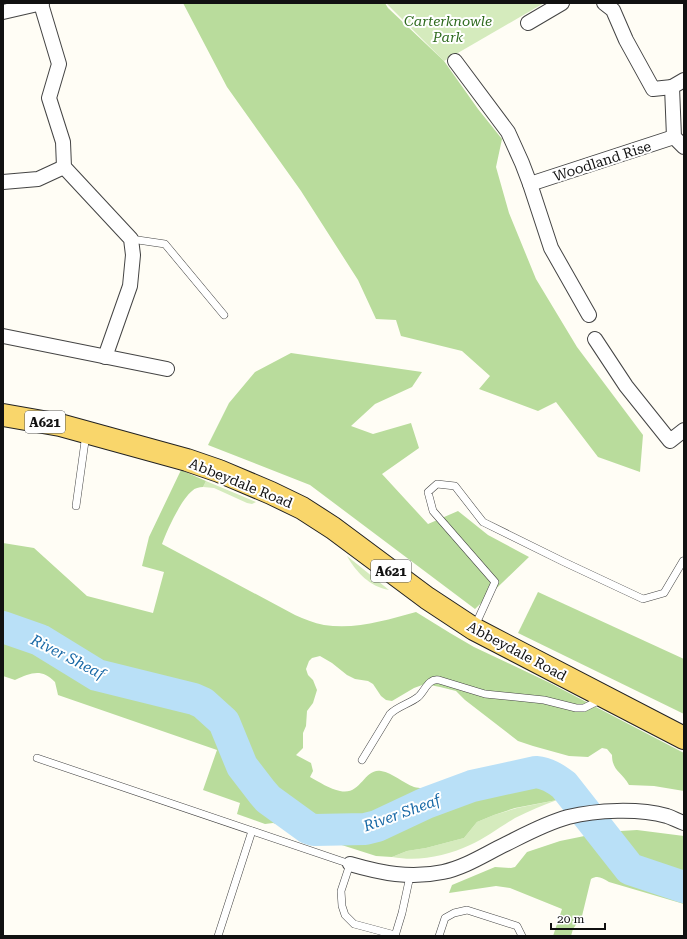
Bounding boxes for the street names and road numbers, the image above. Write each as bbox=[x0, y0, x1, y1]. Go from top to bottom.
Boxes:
street label: Woodland Rise bbox=[551, 138, 653, 184]
road number: A621 bbox=[25, 411, 65, 433]
street label: Abbeydale Road bbox=[187, 455, 295, 511]
road number: A621 bbox=[371, 560, 411, 582]
street label: Abbeydale Road bbox=[465, 618, 569, 684]

